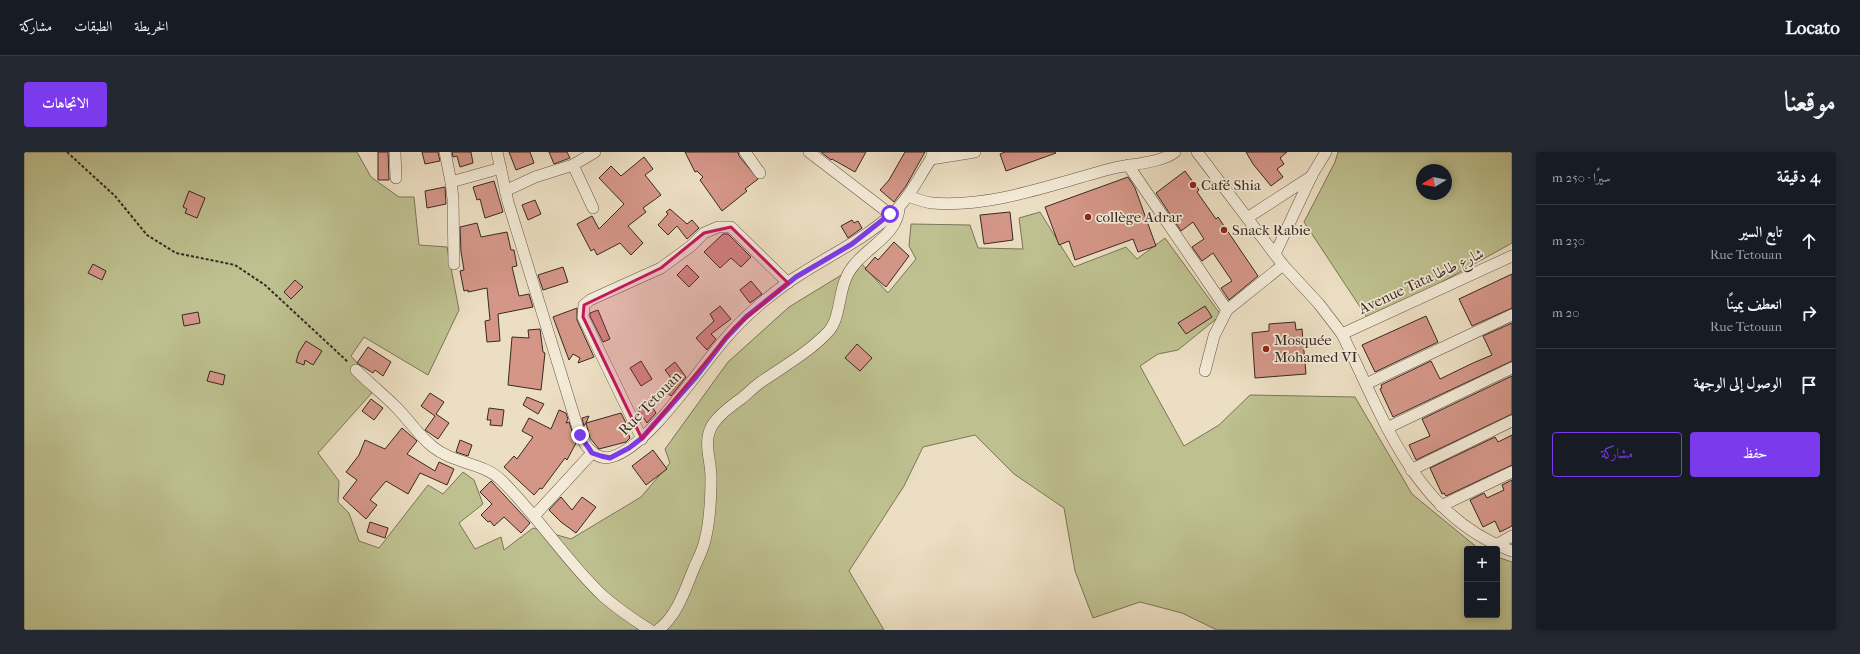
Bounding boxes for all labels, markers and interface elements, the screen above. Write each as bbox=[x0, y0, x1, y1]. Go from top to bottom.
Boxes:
text: Locato bbox=[1785, 17, 1840, 39]
text: مشاركة bbox=[20, 18, 52, 35]
text: الطبقات bbox=[74, 18, 112, 35]
text: الخريطة bbox=[134, 18, 168, 35]
button: الاتجاهات bbox=[24, 82, 107, 127]
text: موقعنا bbox=[1784, 85, 1836, 118]
north arrow bbox=[1416, 164, 1452, 200]
text: 4 دقيقة bbox=[1777, 166, 1820, 186]
text: سيرًا · 250 m bbox=[1552, 170, 1611, 185]
place label: Café Shia bbox=[1201, 176, 1262, 194]
marker: Café Shia bbox=[1188, 180, 1198, 190]
route start bbox=[881, 205, 899, 223]
place label: collège Adrar bbox=[1096, 208, 1183, 226]
marker: collège Adrar bbox=[1083, 212, 1093, 222]
place label: Snack Rabie bbox=[1232, 221, 1311, 239]
text: تابع السير bbox=[1740, 223, 1782, 241]
marker: Snack Rabie bbox=[1219, 225, 1229, 235]
icon: ahead bbox=[1798, 230, 1820, 252]
text: 230 m bbox=[1552, 233, 1585, 248]
street label: Avenue Tata شارع طاطا bbox=[1355, 244, 1488, 322]
text: Rue Tetouan bbox=[1710, 247, 1782, 262]
text: انعطف يمينًا bbox=[1727, 295, 1782, 313]
icon: right bbox=[1798, 302, 1820, 324]
text: 20 m bbox=[1552, 305, 1579, 320]
text: Rue Tetouan bbox=[1710, 319, 1782, 334]
place label: Mosquée Mohamed VI bbox=[1274, 331, 1357, 366]
marker: Mosquée Mohamed VI bbox=[1261, 344, 1271, 354]
street label: Rue Tetouan bbox=[615, 367, 685, 439]
text: الوصول إلى الوجهة bbox=[1693, 374, 1782, 392]
icon: arrive bbox=[1798, 374, 1820, 396]
route end bbox=[571, 426, 589, 444]
button: مشاركة bbox=[1552, 432, 1682, 477]
button: حفظ bbox=[1690, 432, 1820, 477]
map controls bbox=[1464, 546, 1500, 618]
button: + bbox=[1464, 546, 1500, 582]
button: − bbox=[1464, 582, 1500, 618]

